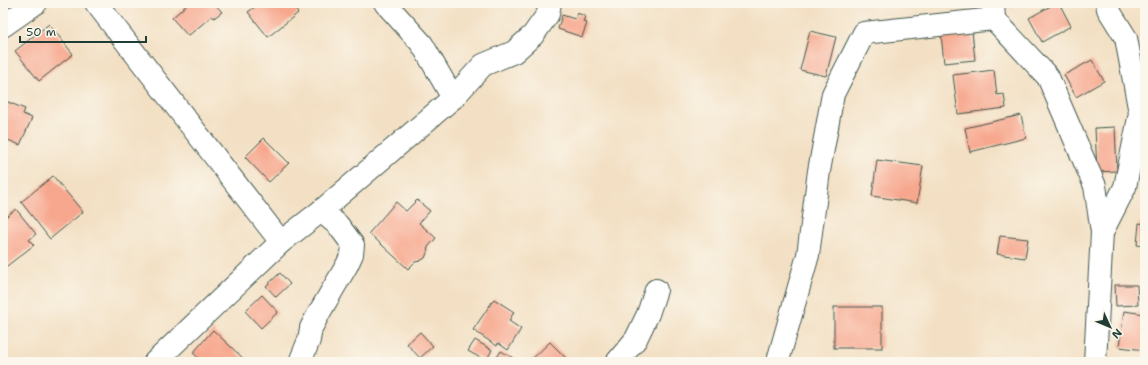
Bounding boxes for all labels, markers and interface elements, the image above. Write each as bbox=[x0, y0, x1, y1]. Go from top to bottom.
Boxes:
scale bar bbox=[20, 18, 146, 44]
text: 50 m bbox=[26, 24, 56, 40]
north arrow bbox=[1090, 307, 1130, 347]
text: N bbox=[1108, 325, 1125, 342]

